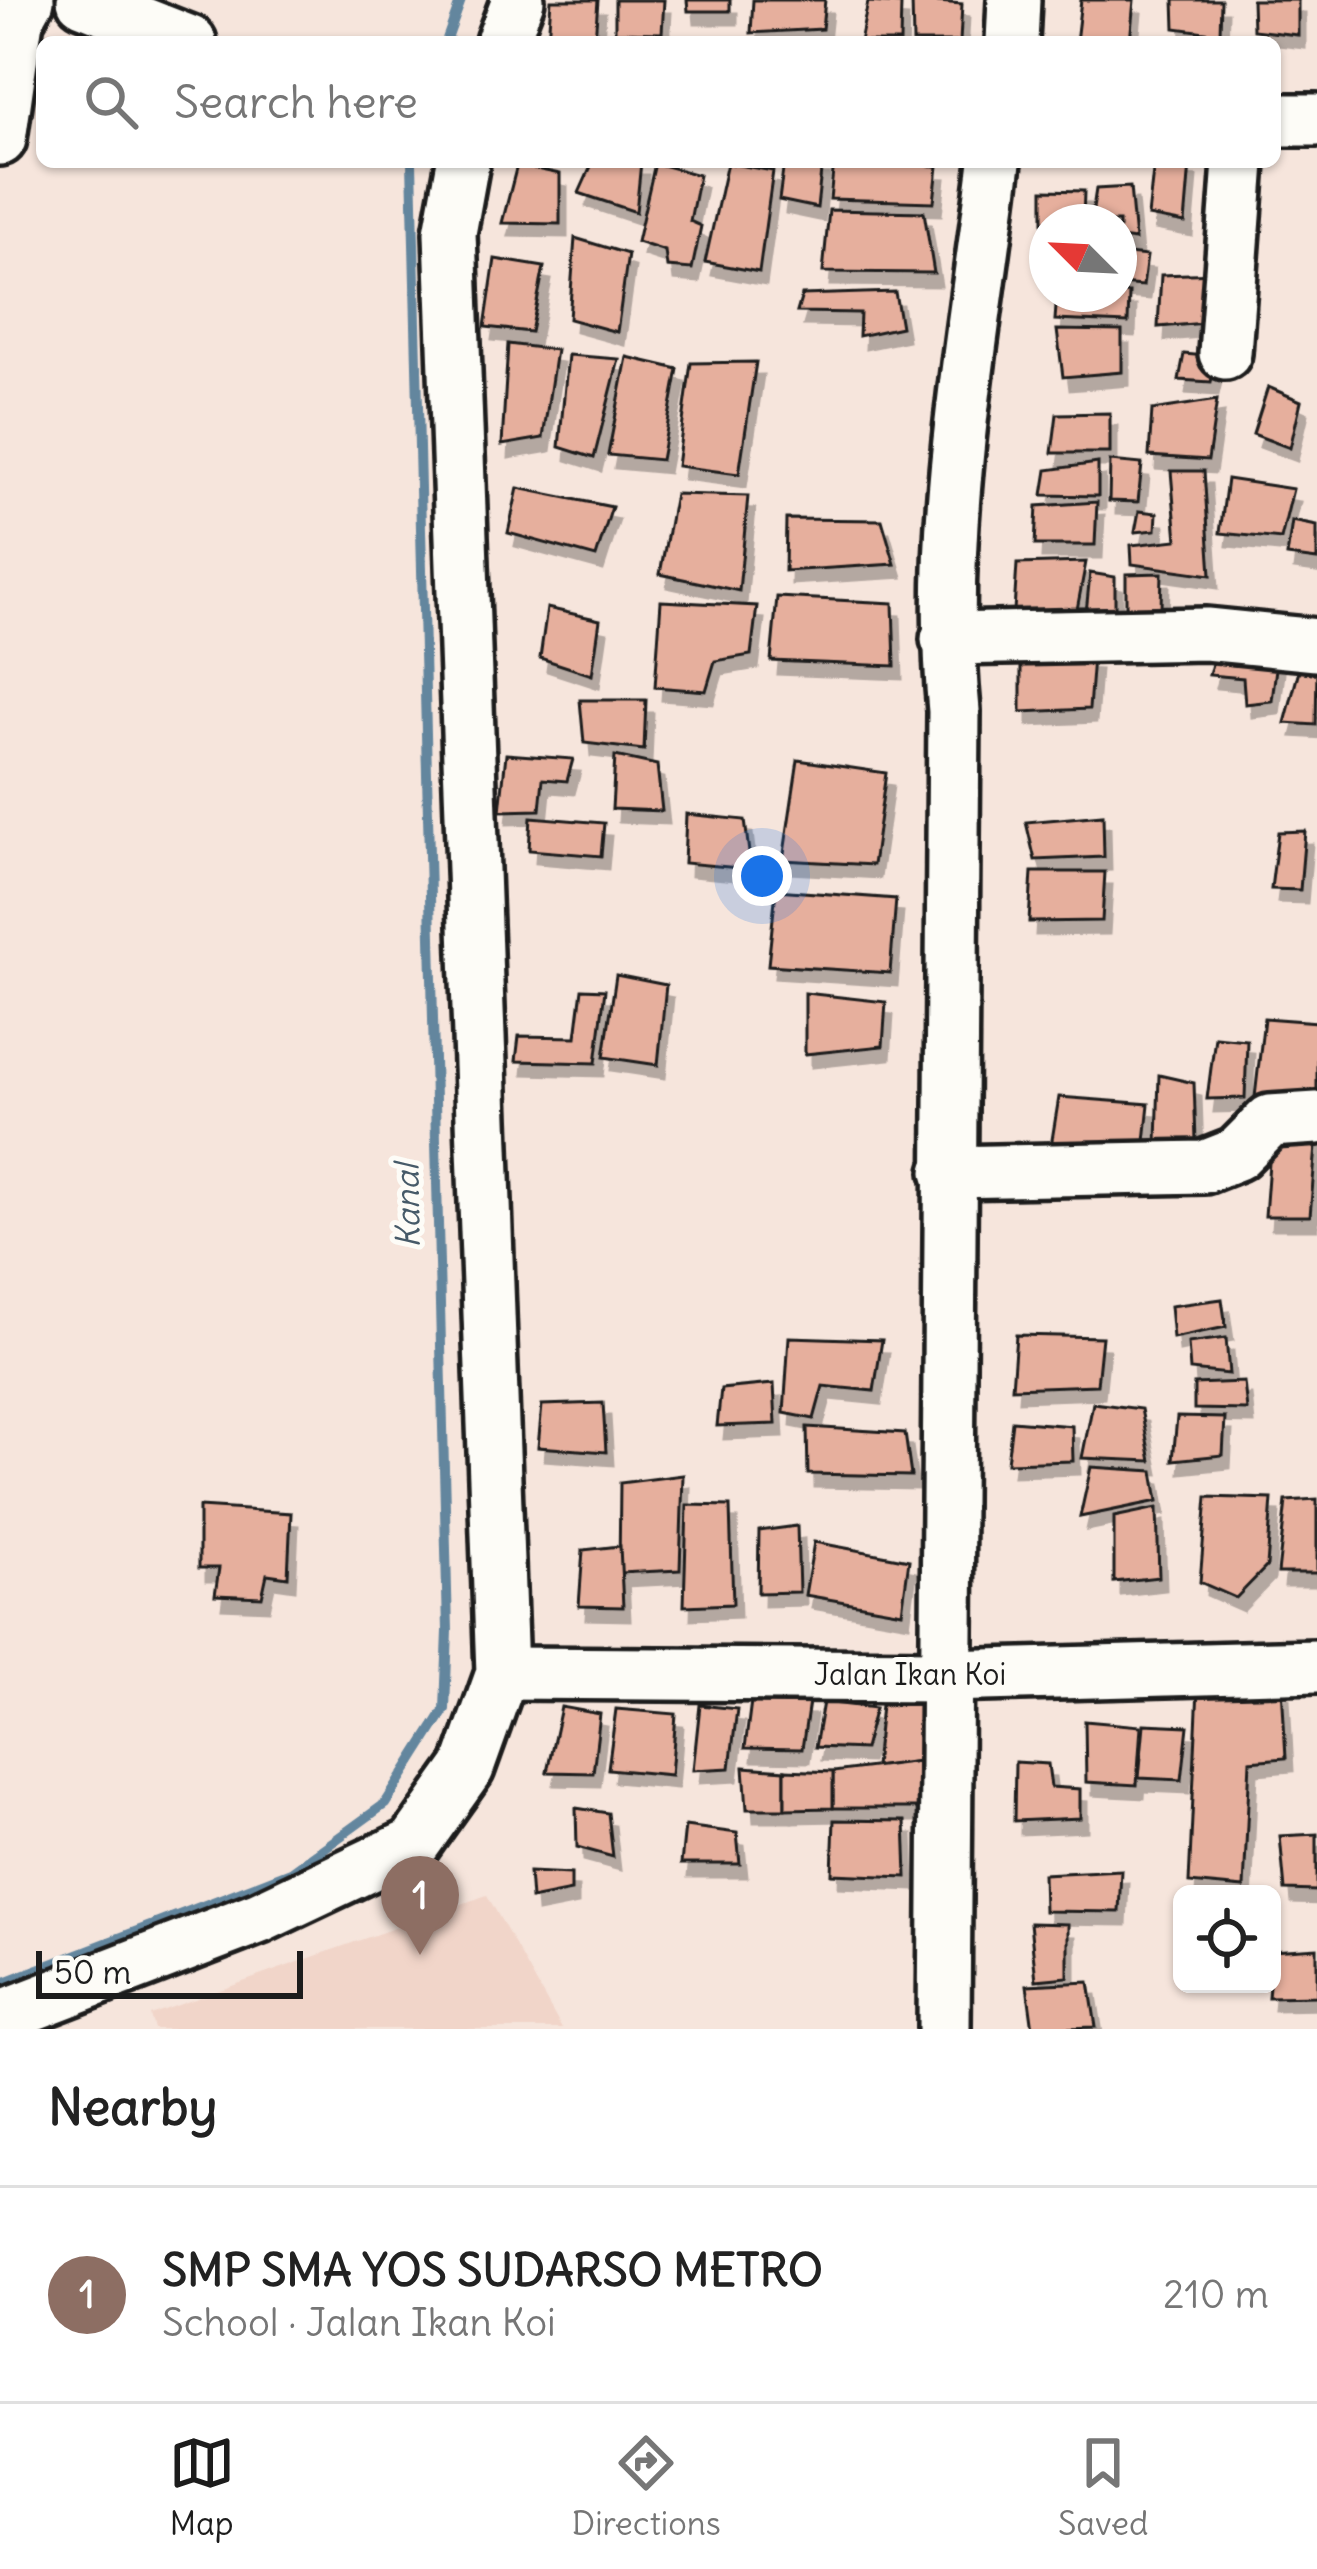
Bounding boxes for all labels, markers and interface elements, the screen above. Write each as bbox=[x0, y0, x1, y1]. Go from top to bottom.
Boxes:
search box bbox=[36, 36, 1281, 168]
icon: search bbox=[78, 69, 144, 135]
text: Search here bbox=[174, 74, 418, 130]
north arrow bbox=[1029, 204, 1137, 312]
your location bbox=[732, 846, 792, 906]
water label: Kanal bbox=[385, 1159, 429, 1249]
street label: Jalan Ikan Koi bbox=[814, 1655, 1006, 1693]
pin: 1 bbox=[381, 1856, 459, 1955]
map controls bbox=[1173, 1885, 1281, 1993]
button: locate bbox=[1173, 1885, 1281, 1993]
scale bar bbox=[36, 1945, 303, 1998]
text: 50 m bbox=[54, 1951, 131, 1993]
text: Nearby bbox=[48, 2075, 217, 2139]
text: SMP SMA YOS SUDARSO METRO bbox=[162, 2242, 823, 2298]
text: 1 bbox=[79, 2270, 95, 2319]
text: 210 m bbox=[1163, 2270, 1269, 2319]
text: School · Jalan Ikan Koi bbox=[162, 2298, 556, 2347]
tab: Map bbox=[169, 2430, 235, 2544]
tab: Directions bbox=[572, 2430, 721, 2544]
tab: Saved bbox=[1058, 2430, 1148, 2544]

